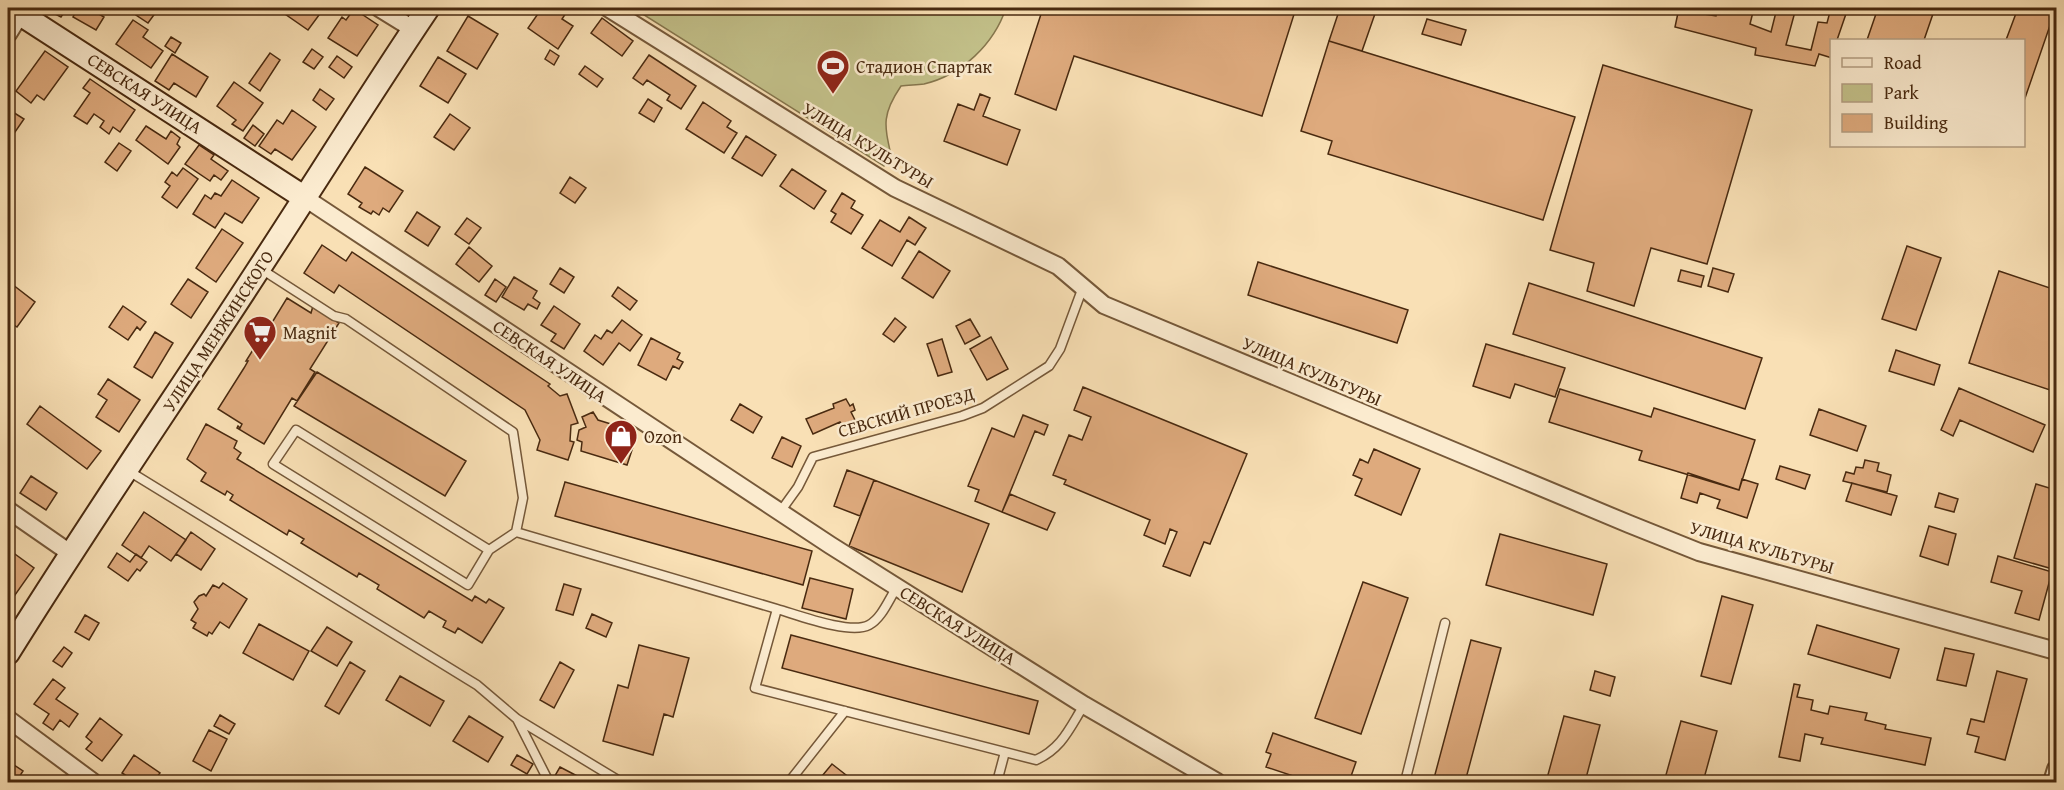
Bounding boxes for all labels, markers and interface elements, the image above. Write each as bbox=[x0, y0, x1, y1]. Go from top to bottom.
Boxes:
legend bbox=[1830, 39, 2025, 147]
street label: СЕВСКАЯ УЛИЦА bbox=[82, 46, 208, 140]
sports icon: Стадион Спартак bbox=[815, 48, 851, 95]
text: Road bbox=[1884, 49, 1922, 76]
place label: Стадион Спартак bbox=[856, 53, 993, 80]
text: Park bbox=[1884, 79, 1920, 106]
street label: УЛИЦА КУЛЬТУРЫ bbox=[797, 95, 939, 195]
text: Building bbox=[1884, 109, 1948, 136]
street label: УЛИЦА МЕНЖИНСКОГО bbox=[156, 245, 280, 417]
street label: СЕВСКАЯ УЛИЦА bbox=[488, 313, 613, 409]
supermarket icon: Magnit bbox=[242, 314, 278, 361]
place label: Magnit bbox=[283, 319, 337, 346]
street label: УЛИЦА КУЛЬТУРЫ bbox=[1238, 329, 1386, 413]
street label: СЕВСКИЙ ПРОЕЗД bbox=[835, 380, 977, 444]
shop icon: Ozon bbox=[603, 418, 639, 465]
place label: Ozon bbox=[644, 423, 682, 450]
street label: УЛИЦА КУЛЬТУРЫ bbox=[1687, 513, 1837, 581]
street label: СЕВСКАЯ УЛИЦА bbox=[895, 578, 1021, 672]

